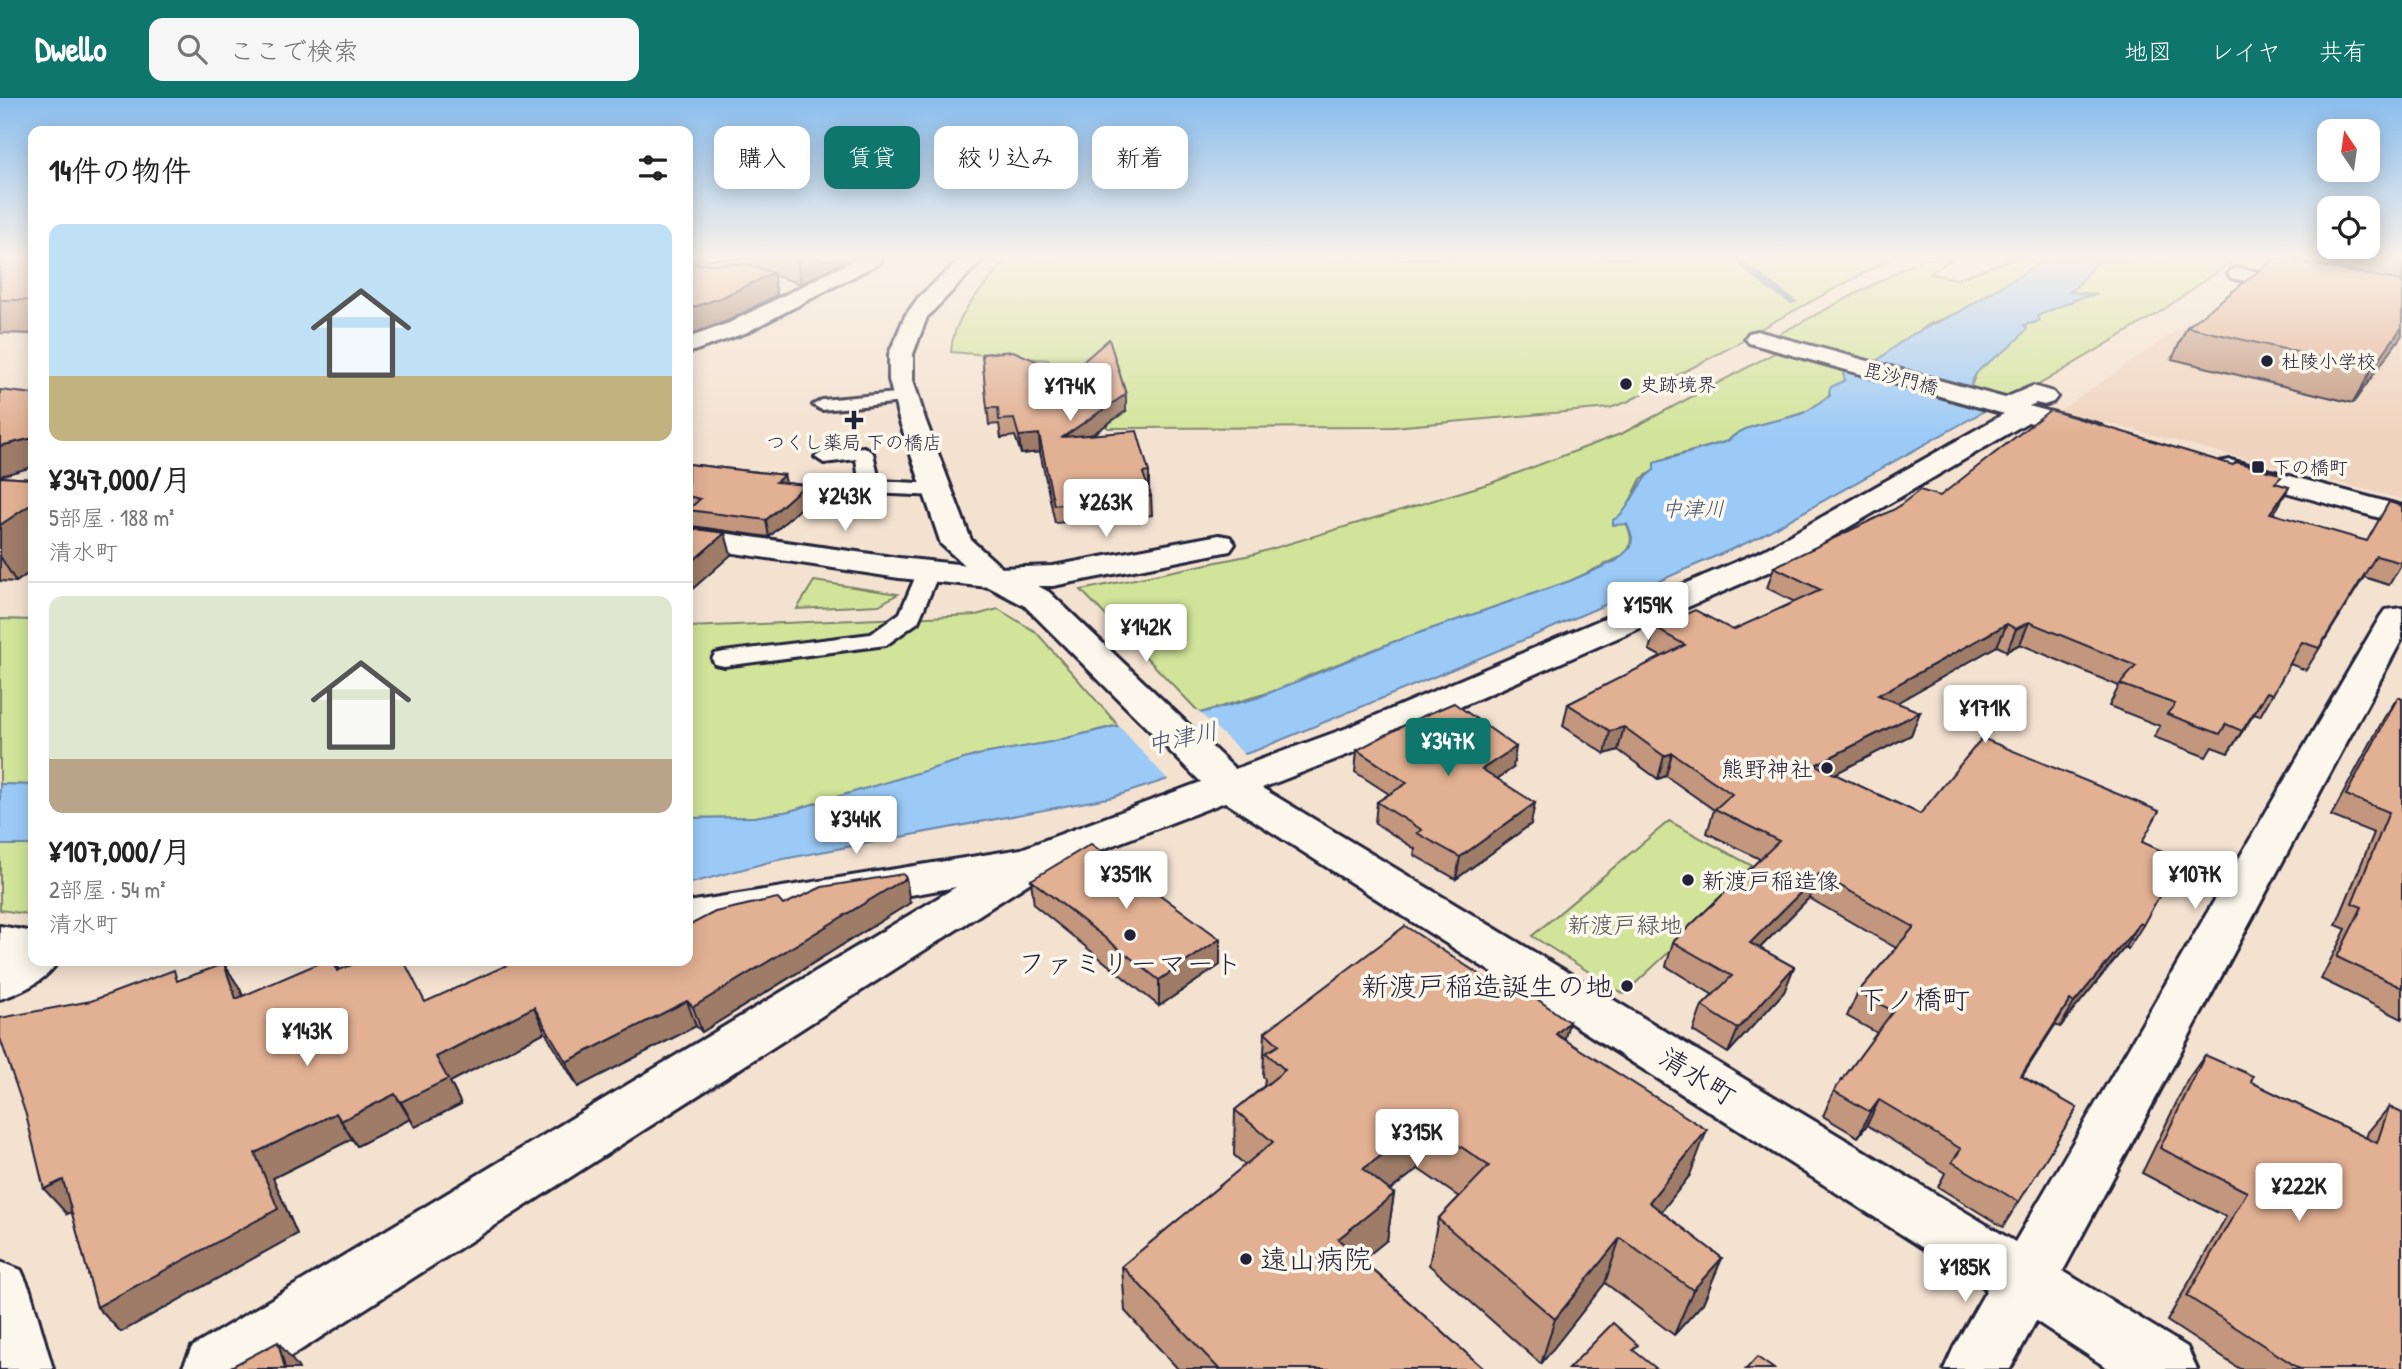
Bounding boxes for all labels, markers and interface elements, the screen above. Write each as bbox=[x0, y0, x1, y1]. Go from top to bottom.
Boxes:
search box bbox=[149, 18, 639, 81]
text: Dwello bbox=[35, 27, 107, 71]
icon: search bbox=[173, 30, 211, 68]
text: ここで検索 bbox=[229, 33, 359, 68]
text: 地図 bbox=[2124, 35, 2172, 67]
text: レイヤ bbox=[2210, 35, 2281, 67]
text: 共有 bbox=[2319, 35, 2367, 67]
north arrow bbox=[2317, 119, 2380, 182]
map controls bbox=[2317, 119, 2380, 259]
chip: 購入 bbox=[714, 126, 810, 189]
chip: 賃貸 bbox=[824, 126, 920, 189]
chip: 絞り込み bbox=[934, 126, 1078, 189]
chip: 新着 bbox=[1092, 126, 1188, 189]
icon: filters bbox=[634, 149, 672, 187]
text: 14件の物件 bbox=[49, 150, 191, 190]
button: locate bbox=[2317, 196, 2380, 259]
icon: home bbox=[298, 270, 424, 396]
place label: 杜陵小学校 bbox=[2281, 348, 2376, 374]
marker: 杜陵小学校 bbox=[2259, 353, 2275, 369]
street label: 毘沙門橋 bbox=[1861, 356, 1941, 400]
pin: ¥174K bbox=[1021, 364, 1119, 423]
text: ¥174K bbox=[1044, 370, 1096, 401]
place label: 史跡境界 bbox=[1640, 371, 1716, 397]
marker: 史跡境界 bbox=[1618, 376, 1634, 392]
marker: つくし薬局 下の橋店 bbox=[846, 412, 862, 428]
place label: つくし薬局 下の橋店 bbox=[766, 429, 942, 455]
place label: 下の橋町 bbox=[2272, 454, 2348, 480]
text: ¥347,000/月 bbox=[49, 459, 192, 499]
marker: 下の橋町 bbox=[2250, 459, 2266, 475]
pin: ¥243K bbox=[796, 474, 894, 533]
text: ¥243K bbox=[819, 480, 871, 511]
pin: ¥263K bbox=[1057, 480, 1155, 539]
text: ¥263K bbox=[1080, 486, 1132, 517]
water label: 中津川 bbox=[1662, 494, 1725, 523]
text: 5部屋 · 188 m² bbox=[49, 502, 174, 533]
text: 清水町 bbox=[49, 536, 118, 567]
pin: ¥159K bbox=[1599, 582, 1697, 642]
text: ¥159K bbox=[1623, 589, 1673, 620]
pin: ¥142K bbox=[1097, 604, 1195, 664]
text: ¥142K bbox=[1121, 611, 1171, 642]
icon: home bbox=[298, 642, 424, 768]
pin: ¥171K bbox=[1936, 686, 2034, 745]
text: ¥171K bbox=[1960, 692, 2010, 723]
water label: 中津川 bbox=[1143, 714, 1221, 760]
pin: ¥347K bbox=[1399, 718, 1497, 778]
text: ¥347K bbox=[1421, 725, 1475, 756]
place label: 熊野神社 bbox=[1721, 753, 1813, 784]
marker: 熊野神社 bbox=[1819, 760, 1835, 776]
pin: ¥344K bbox=[807, 796, 905, 856]
text: ¥344K bbox=[831, 803, 881, 834]
text: ¥107,000/月 bbox=[49, 831, 191, 871]
pin: ¥351K bbox=[1077, 852, 1175, 911]
pin: ¥107K bbox=[2146, 852, 2244, 911]
text: ¥351K bbox=[1100, 858, 1152, 889]
text: ¥107K bbox=[2169, 858, 2221, 889]
place label: 新渡戸稲造像 bbox=[1702, 865, 1840, 896]
marker: 新渡戸稲造像 bbox=[1680, 872, 1696, 888]
text: 2部屋 · 54 m² bbox=[49, 874, 166, 905]
text: 清水町 bbox=[49, 908, 118, 939]
park label: 新渡戸緑地 bbox=[1568, 909, 1683, 940]
marker: ファミリーマート bbox=[1122, 927, 1138, 943]
place label: ファミリーマート bbox=[1018, 944, 1242, 982]
place label: 新渡戸稲造誕生の地 bbox=[1361, 967, 1613, 1005]
marker: 新渡戸稲造誕生の地 bbox=[1619, 978, 1635, 994]
district label: 下ノ橋町 bbox=[1858, 980, 1970, 1018]
pin: ¥143K bbox=[258, 1009, 356, 1068]
text: ¥143K bbox=[282, 1015, 332, 1046]
street label: 清水町 bbox=[1652, 1038, 1744, 1114]
pin: ¥315K bbox=[1368, 1110, 1466, 1169]
text: ¥315K bbox=[1391, 1116, 1443, 1147]
pin: ¥222K bbox=[2250, 1164, 2348, 1223]
text: ¥222K bbox=[2272, 1170, 2327, 1201]
place label: 遠山病院 bbox=[1260, 1240, 1372, 1278]
pin: ¥185K bbox=[1916, 1244, 2014, 1304]
marker: 遠山病院 bbox=[1238, 1251, 1254, 1267]
text: ¥185K bbox=[1940, 1251, 1990, 1282]

